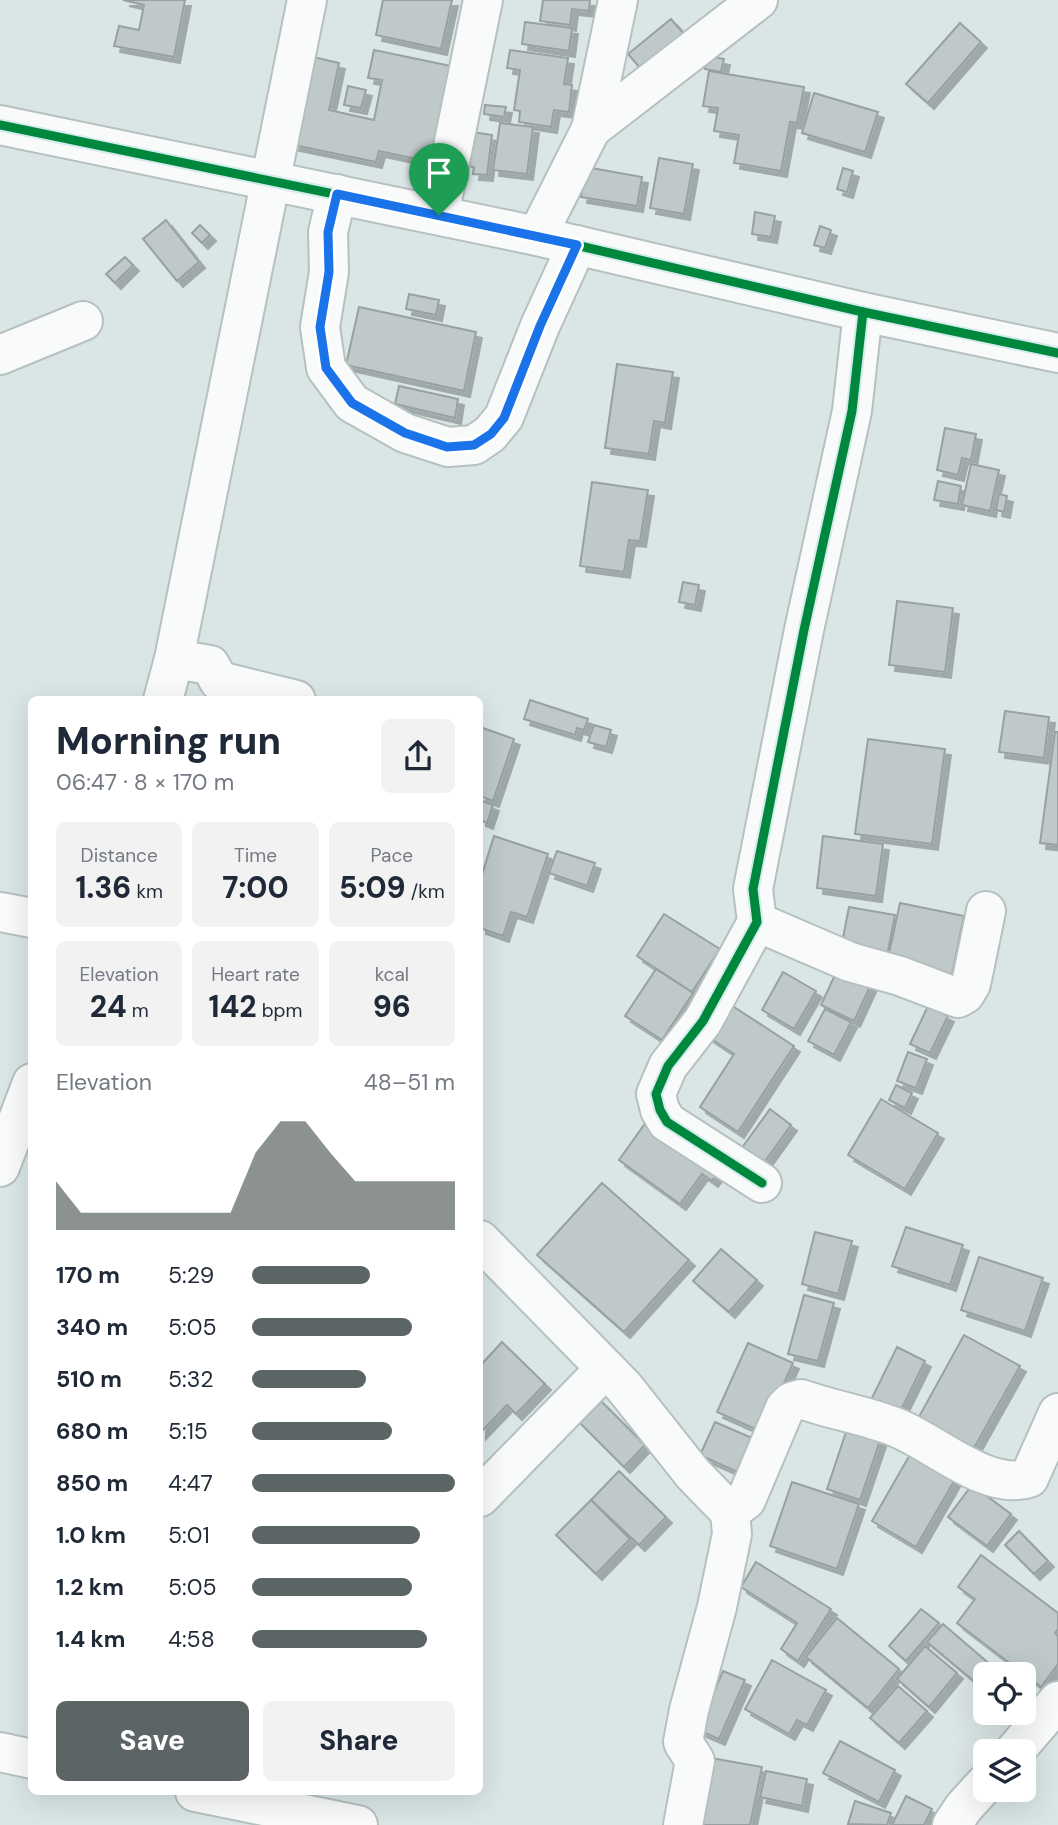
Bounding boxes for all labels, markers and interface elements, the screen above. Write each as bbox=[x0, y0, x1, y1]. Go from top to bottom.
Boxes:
pin bbox=[409, 143, 469, 215]
icon: arrive bbox=[420, 154, 458, 192]
text: Morning run bbox=[56, 716, 281, 766]
button: share bbox=[381, 719, 455, 793]
text: 06:47 · 8 × 170 m bbox=[56, 767, 234, 797]
text: Distance bbox=[81, 843, 158, 868]
text: Time bbox=[234, 843, 277, 868]
text: Pace bbox=[371, 843, 413, 868]
text: 1.36 bbox=[75, 868, 131, 907]
text: 7:00 bbox=[222, 868, 289, 907]
text: 5:09 bbox=[339, 868, 406, 907]
text: km bbox=[131, 879, 163, 904]
text: /km bbox=[406, 879, 445, 904]
text: Elevation bbox=[80, 962, 159, 987]
text: Heart rate bbox=[211, 962, 300, 987]
text: kcal bbox=[375, 962, 409, 987]
text: 24 bbox=[90, 987, 127, 1026]
text: 142 bbox=[209, 987, 257, 1026]
text: 96 bbox=[373, 987, 411, 1026]
text: m bbox=[127, 998, 149, 1023]
text: bpm bbox=[257, 998, 302, 1023]
text: Elevation bbox=[56, 1067, 152, 1097]
text: 48–51 m bbox=[364, 1067, 455, 1097]
text: 170 m bbox=[56, 1260, 120, 1290]
text: 5:29 bbox=[168, 1260, 214, 1290]
text: 340 m bbox=[56, 1312, 128, 1342]
text: 5:05 bbox=[168, 1312, 216, 1342]
text: 510 m bbox=[56, 1364, 122, 1394]
text: 5:32 bbox=[168, 1364, 214, 1394]
text: 680 m bbox=[56, 1416, 128, 1446]
text: 5:15 bbox=[168, 1416, 208, 1446]
text: 850 m bbox=[56, 1468, 128, 1498]
text: 4:47 bbox=[168, 1468, 213, 1498]
text: 1.0 km bbox=[56, 1520, 126, 1550]
text: 5:01 bbox=[168, 1520, 210, 1550]
text: 1.2 km bbox=[56, 1572, 124, 1602]
text: 5:05 bbox=[168, 1572, 216, 1602]
text: 1.4 km bbox=[56, 1624, 125, 1654]
text: 4:58 bbox=[168, 1624, 215, 1654]
map controls bbox=[973, 1662, 1036, 1802]
button: locate bbox=[973, 1662, 1036, 1725]
button: Save bbox=[56, 1701, 249, 1781]
button: Share bbox=[263, 1701, 455, 1781]
button: layers bbox=[973, 1739, 1036, 1802]

